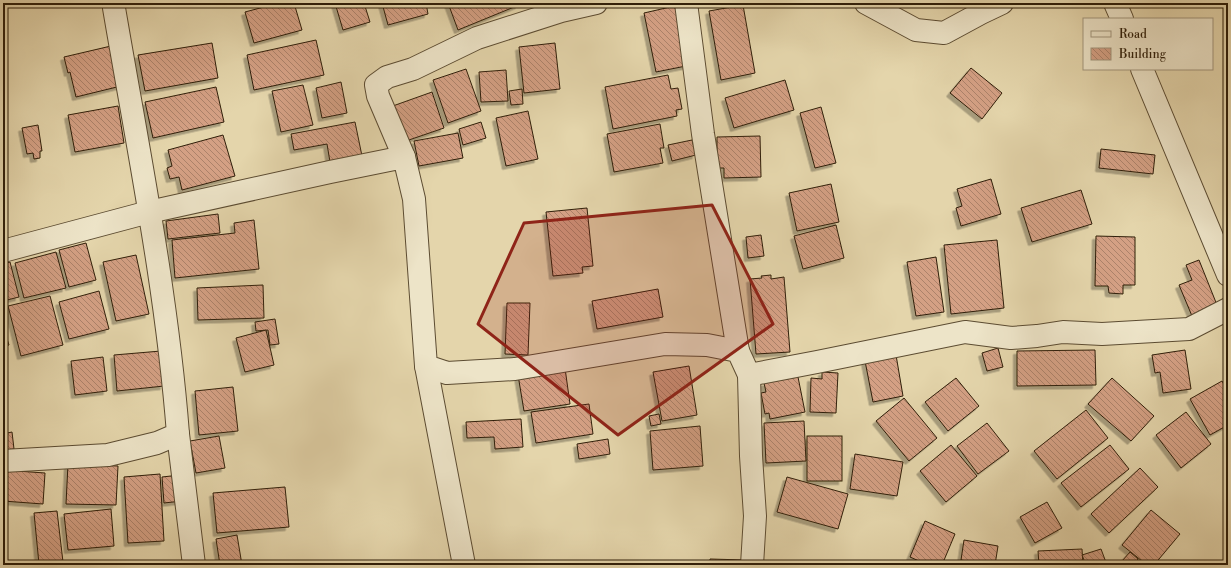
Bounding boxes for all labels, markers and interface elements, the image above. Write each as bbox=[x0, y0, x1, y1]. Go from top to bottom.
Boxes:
legend bbox=[1083, 18, 1213, 70]
text: Road bbox=[1119, 27, 1147, 42]
text: Building bbox=[1118, 47, 1167, 62]

